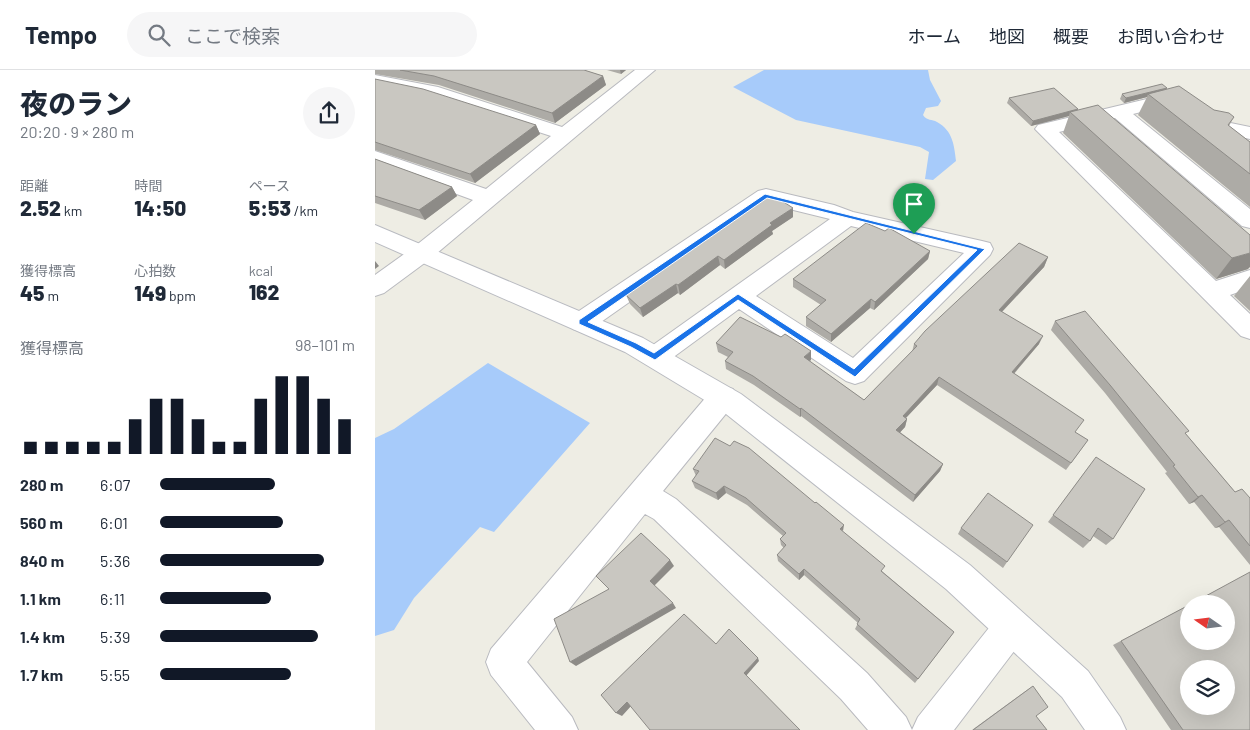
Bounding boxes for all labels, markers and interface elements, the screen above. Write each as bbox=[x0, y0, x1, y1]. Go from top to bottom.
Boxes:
search box bbox=[127, 12, 477, 57]
text: Tempo bbox=[25, 20, 97, 49]
icon: search bbox=[145, 21, 173, 49]
text: ここで検索 bbox=[185, 24, 280, 47]
text: ホーム bbox=[908, 25, 961, 47]
text: 地図 bbox=[989, 25, 1025, 47]
text: 概要 bbox=[1053, 25, 1089, 47]
text: お問い合わせ bbox=[1117, 25, 1225, 47]
text: 夜のラン bbox=[20, 86, 132, 120]
button: share bbox=[303, 87, 355, 139]
text: 20:20 · 9 × 280 m bbox=[20, 122, 134, 141]
text: 距離 bbox=[20, 177, 48, 194]
text: 時間 bbox=[134, 177, 162, 194]
text: ペース bbox=[249, 177, 290, 194]
pin bbox=[893, 183, 935, 234]
icon: arrive bbox=[900, 190, 928, 218]
text: 2.52 bbox=[20, 195, 61, 220]
text: 14:50 bbox=[134, 195, 186, 220]
text: 5:53 bbox=[249, 195, 291, 220]
text: km bbox=[61, 202, 82, 219]
text: /km bbox=[291, 202, 318, 219]
text: 獲得標高 bbox=[20, 262, 76, 279]
text: 心拍数 bbox=[134, 262, 176, 279]
text: kcal bbox=[249, 262, 273, 279]
text: 162 bbox=[249, 279, 279, 304]
text: 45 bbox=[20, 280, 45, 305]
text: 149 bbox=[134, 280, 166, 305]
text: m bbox=[45, 287, 59, 304]
text: bpm bbox=[166, 287, 196, 304]
text: 98–101 m bbox=[295, 335, 355, 354]
text: 獲得標高 bbox=[20, 338, 84, 357]
text: 280 m bbox=[20, 475, 63, 494]
text: 6:07 bbox=[100, 475, 130, 494]
text: 560 m bbox=[20, 513, 63, 532]
text: 6:01 bbox=[100, 513, 128, 532]
text: 840 m bbox=[20, 551, 64, 570]
text: 5:36 bbox=[100, 551, 130, 570]
text: 1.1 km bbox=[20, 589, 61, 608]
text: 6:11 bbox=[100, 589, 125, 608]
north arrow bbox=[1180, 595, 1235, 650]
map controls bbox=[1180, 595, 1235, 715]
text: 1.4 km bbox=[20, 627, 65, 646]
text: 5:39 bbox=[100, 627, 130, 646]
button: layers bbox=[1180, 660, 1235, 715]
text: 1.7 km bbox=[20, 665, 63, 684]
text: 5:55 bbox=[100, 665, 130, 684]

